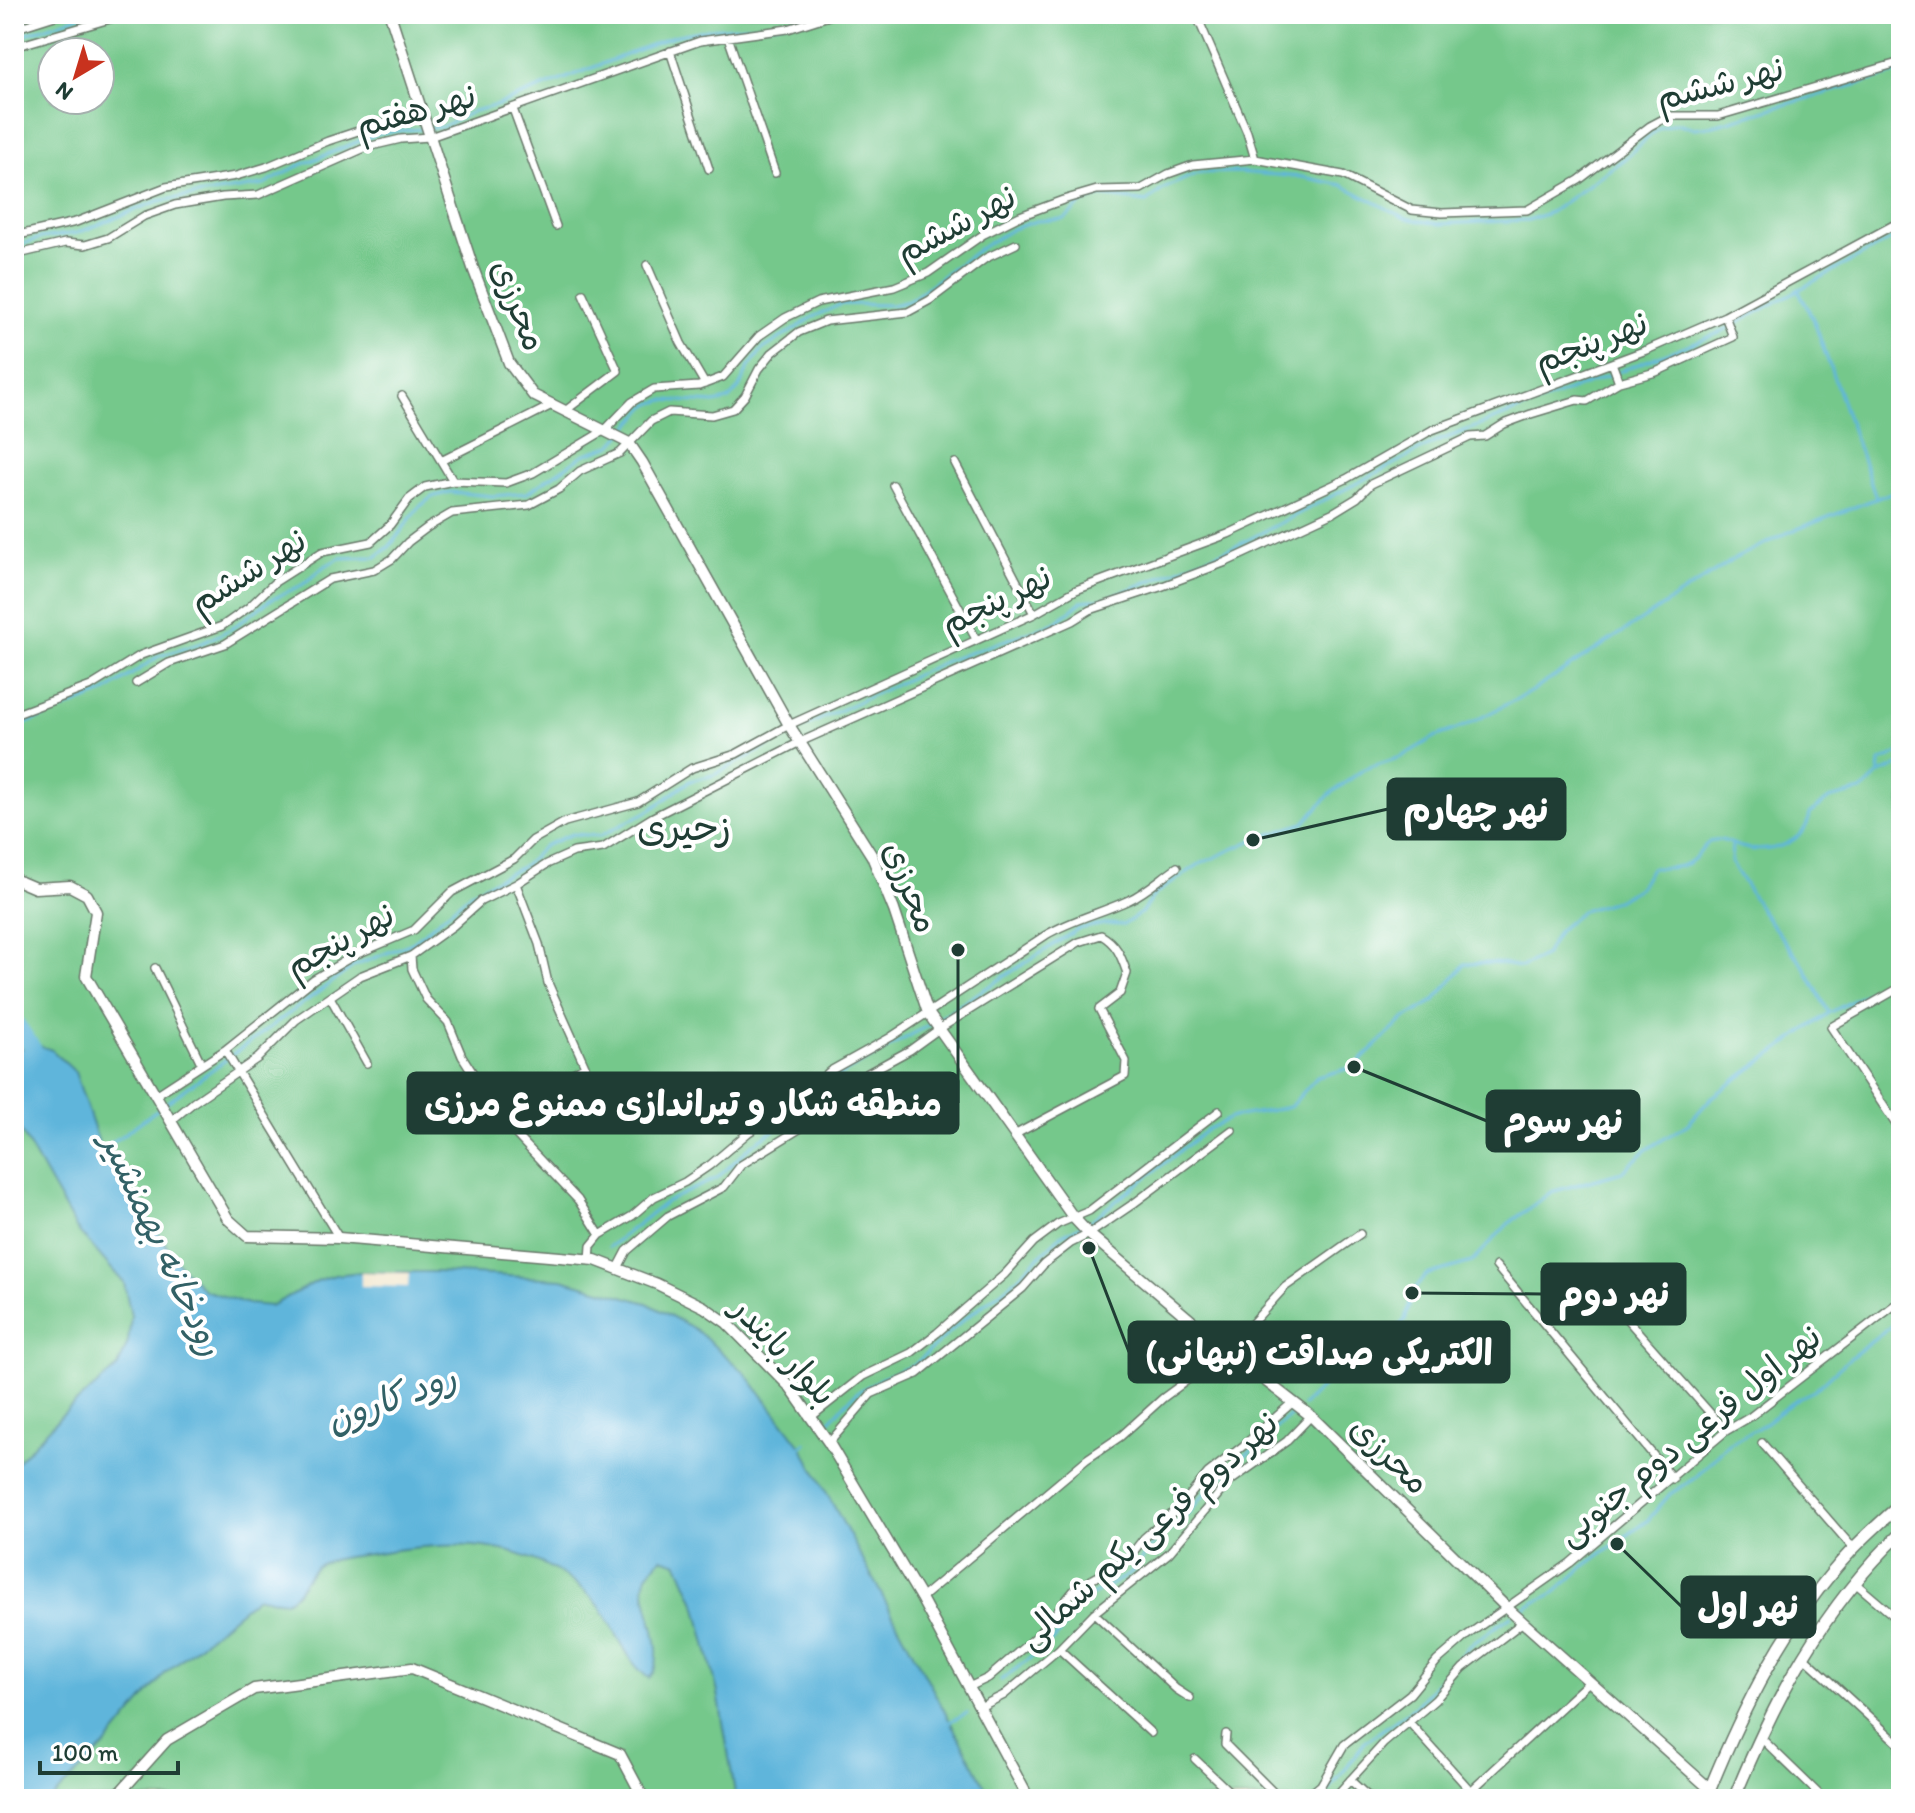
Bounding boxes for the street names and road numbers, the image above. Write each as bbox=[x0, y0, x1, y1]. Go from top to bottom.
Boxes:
street label: نهر ششم bbox=[1652, 47, 1789, 123]
street label: نهر هفتم bbox=[352, 74, 482, 150]
street label: نهر ششم bbox=[889, 175, 1025, 277]
street label: محرزی bbox=[482, 253, 556, 357]
street label: نهر پنجم bbox=[1529, 302, 1655, 387]
street label: نهر ششم bbox=[182, 519, 317, 627]
street label: نهر پنجم bbox=[934, 556, 1060, 649]
street label: محرزی bbox=[874, 835, 948, 939]
street label: نهر پنجم bbox=[278, 893, 404, 991]
street label: بلوار بایندر bbox=[721, 1286, 845, 1414]
street label: نهر اول فرعی دوم جنوبی bbox=[1549, 1316, 1833, 1559]
street label: نهر دوم فرعی یکم شمالی bbox=[1009, 1402, 1291, 1662]
street label: محرزی bbox=[1342, 1407, 1438, 1503]

